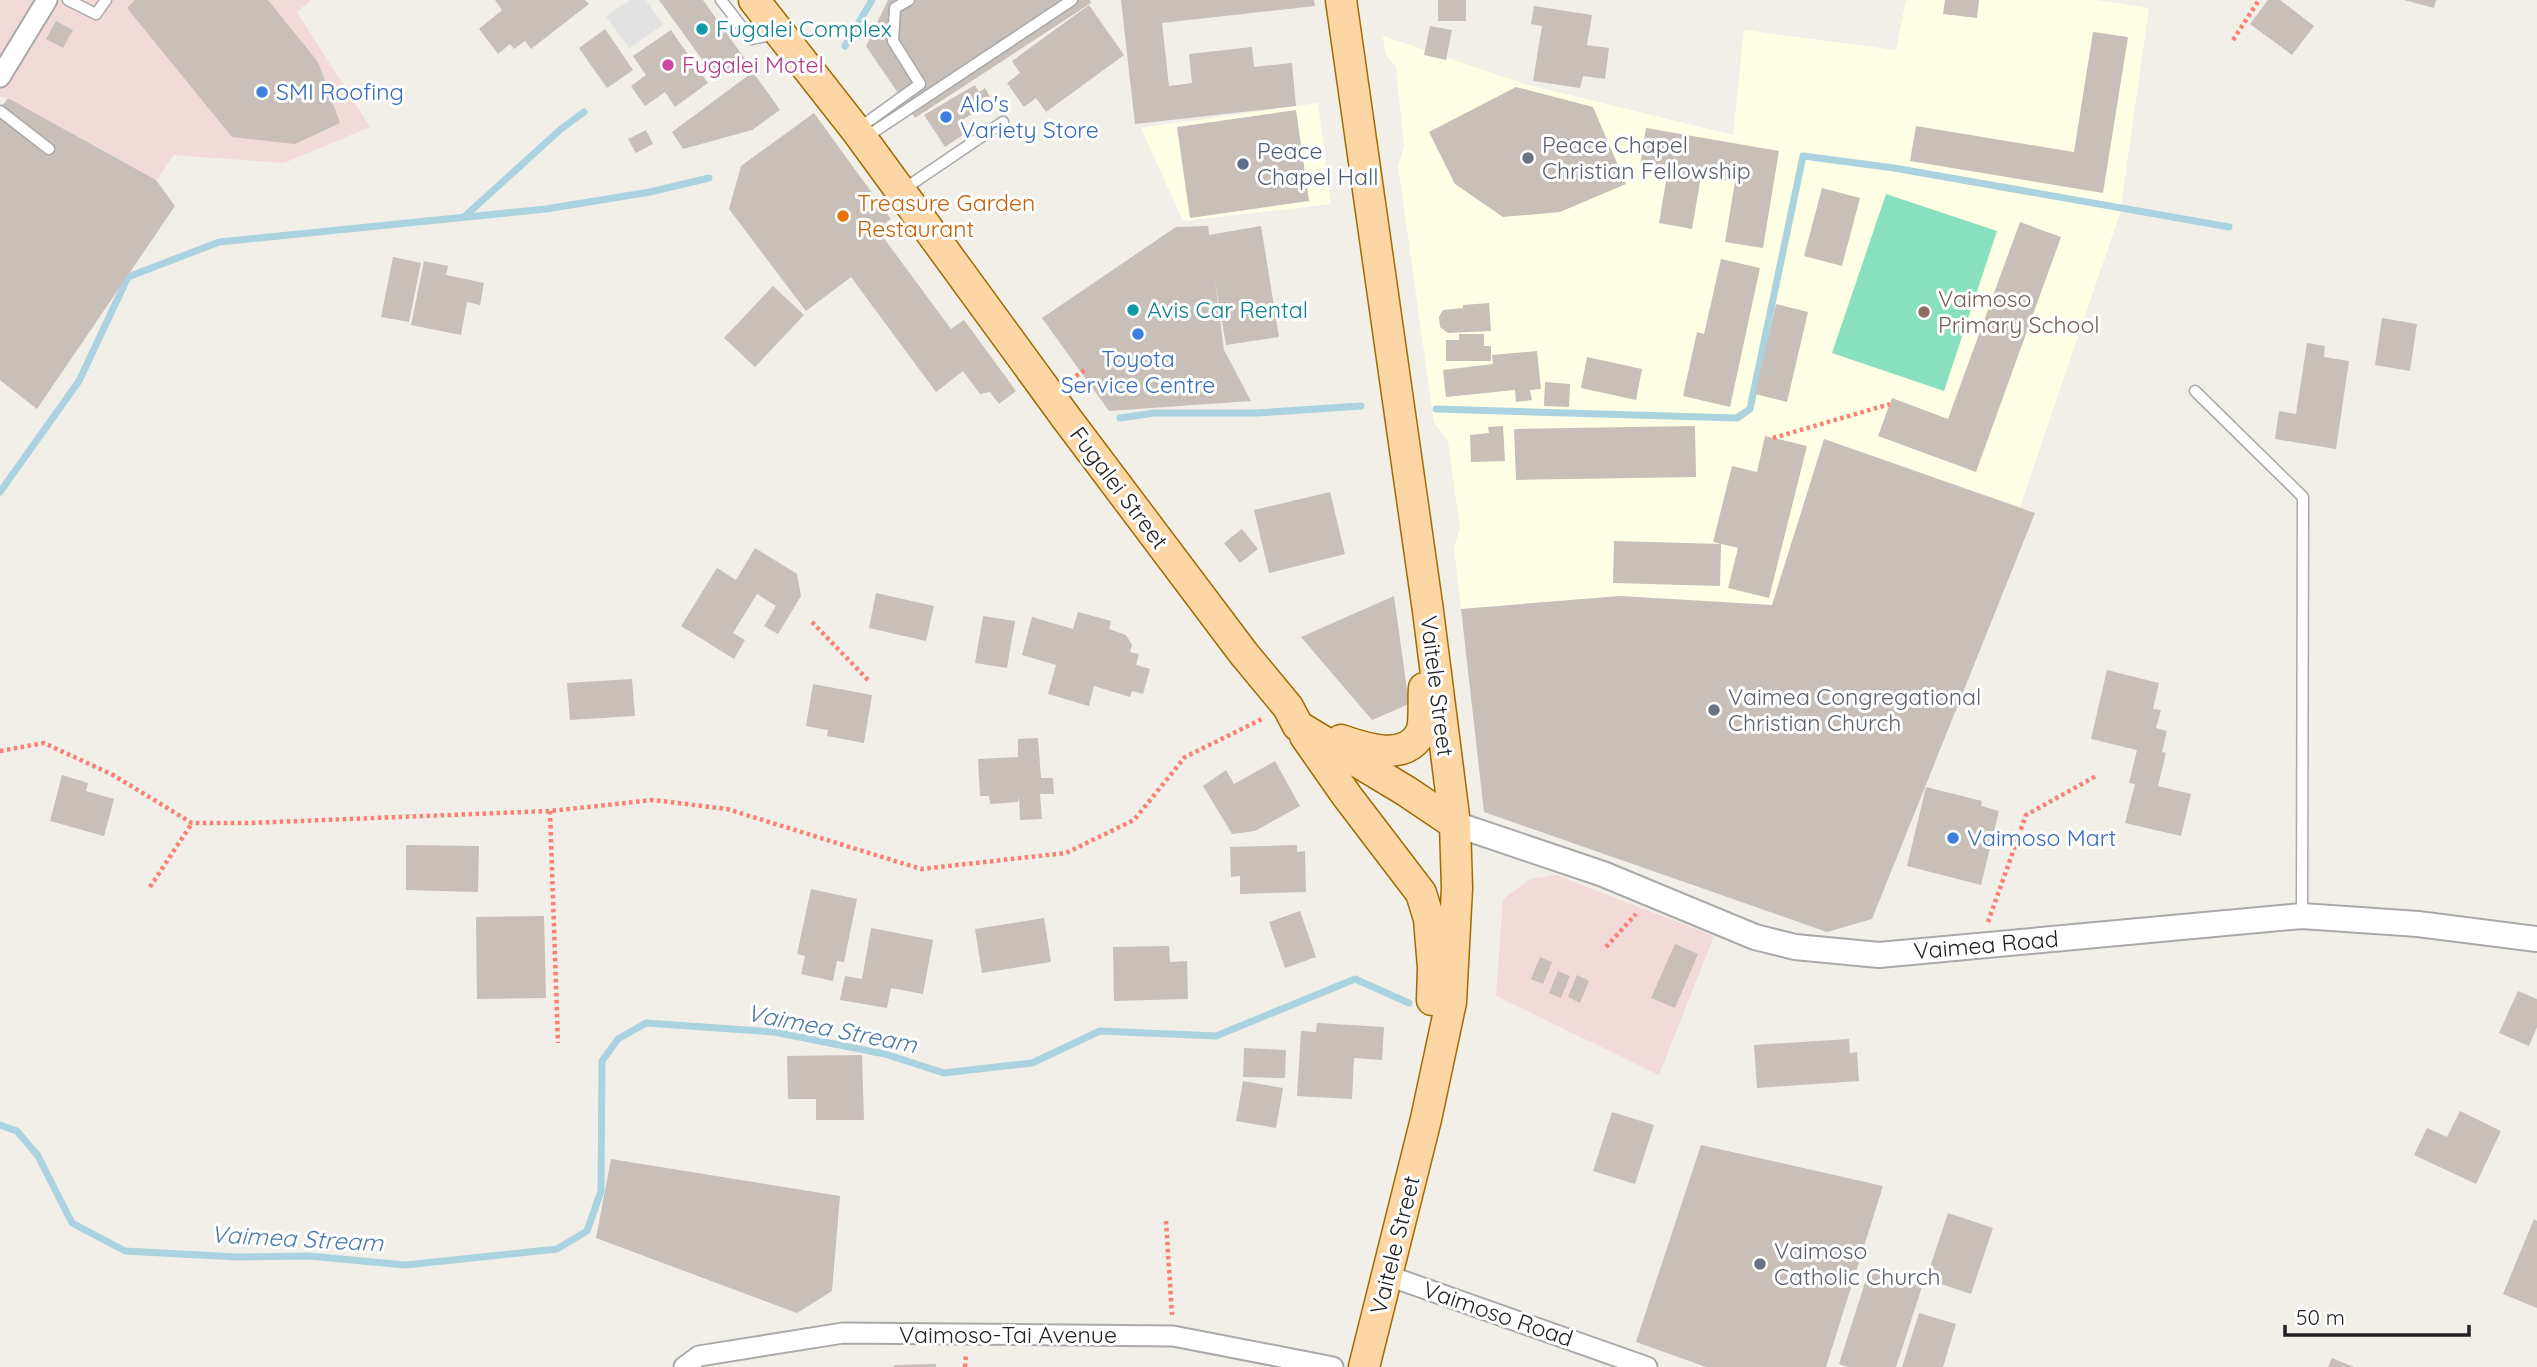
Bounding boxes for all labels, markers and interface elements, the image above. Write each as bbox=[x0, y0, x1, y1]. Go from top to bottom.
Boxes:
place label: Fugalei Complex bbox=[716, 14, 892, 43]
marker: Fugalei Complex bbox=[694, 21, 710, 37]
place label: Fugalei Motel bbox=[682, 50, 824, 79]
marker: Fugalei Motel bbox=[660, 57, 676, 73]
place label: SMI Roofing bbox=[276, 77, 404, 106]
marker: SMI Roofing bbox=[254, 84, 270, 100]
place label: Alo's Variety Store bbox=[960, 89, 1099, 144]
marker: Alo's Variety Store bbox=[938, 109, 954, 125]
place label: Peace Chapel Christian Fellowship bbox=[1542, 130, 1751, 185]
place label: Peace Chapel Hall bbox=[1257, 136, 1379, 191]
marker: Peace Chapel Christian Fellowship bbox=[1520, 150, 1536, 166]
marker: Peace Chapel Hall bbox=[1235, 156, 1251, 172]
place label: Treasure Garden Restaurant bbox=[857, 188, 1035, 243]
marker: Treasure Garden Restaurant bbox=[835, 208, 851, 224]
place label: Vaimoso Primary School bbox=[1938, 284, 2100, 339]
place label: Avis Car Rental bbox=[1147, 295, 1308, 324]
marker: Avis Car Rental bbox=[1125, 302, 1141, 318]
marker: Vaimoso Primary School bbox=[1916, 304, 1932, 320]
marker: Toyota Service Centre bbox=[1130, 326, 1146, 342]
place label: Toyota Service Centre bbox=[1061, 344, 1215, 399]
street label: Fugalei Street bbox=[1064, 421, 1175, 555]
street label: Vaitele Street bbox=[1414, 614, 1461, 758]
place label: Vaimea Congregational Christian Church bbox=[1728, 682, 1981, 737]
marker: Vaimea Congregational Christian Church bbox=[1706, 702, 1722, 718]
place label: Vaimoso Mart bbox=[1967, 823, 2116, 852]
marker: Vaimoso Mart bbox=[1945, 830, 1961, 846]
street label: Vaimea Road bbox=[1912, 924, 2060, 965]
water label: Vaimea Stream bbox=[745, 997, 921, 1059]
street label: Vaitele Street bbox=[1363, 1172, 1426, 1317]
water label: Vaimea Stream bbox=[210, 1219, 385, 1258]
place label: Vaimoso Catholic Church bbox=[1774, 1236, 1941, 1291]
marker: Vaimoso Catholic Church bbox=[1752, 1256, 1768, 1272]
street label: Vaimoso Road bbox=[1419, 1274, 1577, 1353]
scale bar bbox=[2285, 1294, 2469, 1338]
text: 50 m bbox=[2296, 1304, 2345, 1330]
street label: Vaimoso-Tai Avenue bbox=[899, 1320, 1117, 1349]

